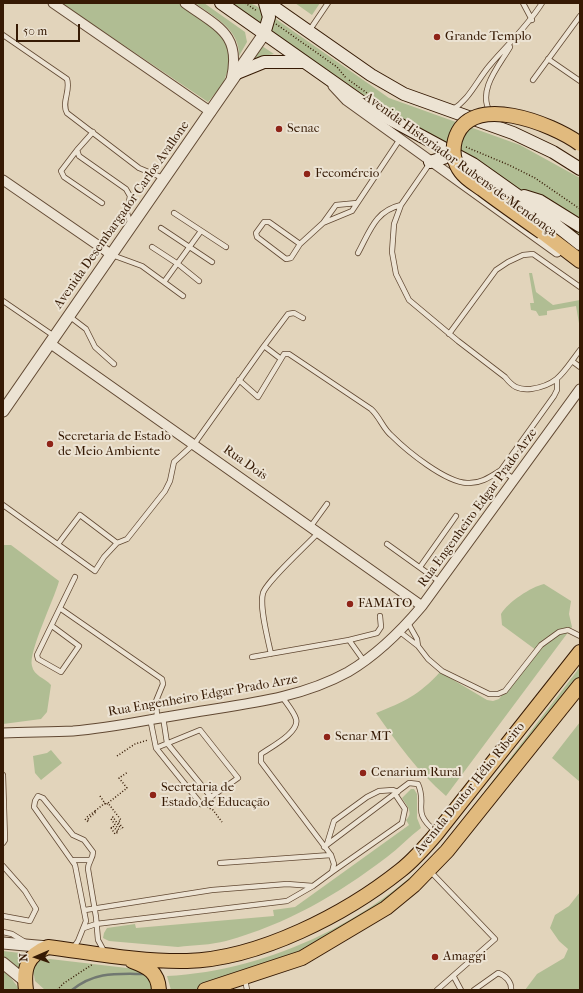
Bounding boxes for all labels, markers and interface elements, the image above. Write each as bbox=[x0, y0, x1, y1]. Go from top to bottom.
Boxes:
scale bar bbox=[18, 16, 82, 42]
text: 50 m bbox=[23, 24, 47, 38]
place label: Grande Templo bbox=[445, 29, 531, 45]
marker: Grande Templo bbox=[432, 32, 442, 42]
street label: Avenida Historiador Rubens de Mendonça bbox=[360, 90, 560, 240]
street label: Avenida Desembargador Carlos Avallone bbox=[51, 118, 193, 312]
place label: Senac bbox=[287, 121, 319, 137]
marker: Senac bbox=[274, 124, 284, 134]
place label: Fecomércio bbox=[315, 166, 379, 182]
marker: Fecomércio bbox=[302, 169, 312, 179]
street label: Rua Engenheiro Edgar Prado Arze bbox=[415, 426, 541, 590]
place label: Secretaria de Estado de Meio Ambiente bbox=[58, 429, 171, 460]
marker: Secretaria de Estado de Meio Ambiente bbox=[45, 439, 55, 449]
street label: Rua Dois bbox=[220, 442, 270, 484]
place label: FAMATO bbox=[358, 596, 412, 612]
marker: FAMATO bbox=[345, 599, 355, 609]
street label: Rua Engenheiro Edgar Prado Arze bbox=[107, 672, 299, 720]
street label: Avenida Doutor Hélio Ribeiro bbox=[411, 719, 529, 859]
place label: Senar MT bbox=[335, 729, 391, 745]
marker: Senar MT bbox=[322, 732, 332, 742]
place label: Cenarium Rural bbox=[371, 765, 462, 781]
marker: Cenarium Rural bbox=[358, 768, 368, 778]
place label: Secretaria de Estado de Educação bbox=[161, 780, 270, 811]
marker: Secretaria de Estado de Educação bbox=[148, 790, 158, 800]
north arrow bbox=[16, 937, 56, 977]
place label: Amaggi bbox=[443, 949, 486, 965]
marker: Amaggi bbox=[430, 952, 440, 962]
text: N bbox=[17, 953, 30, 962]

